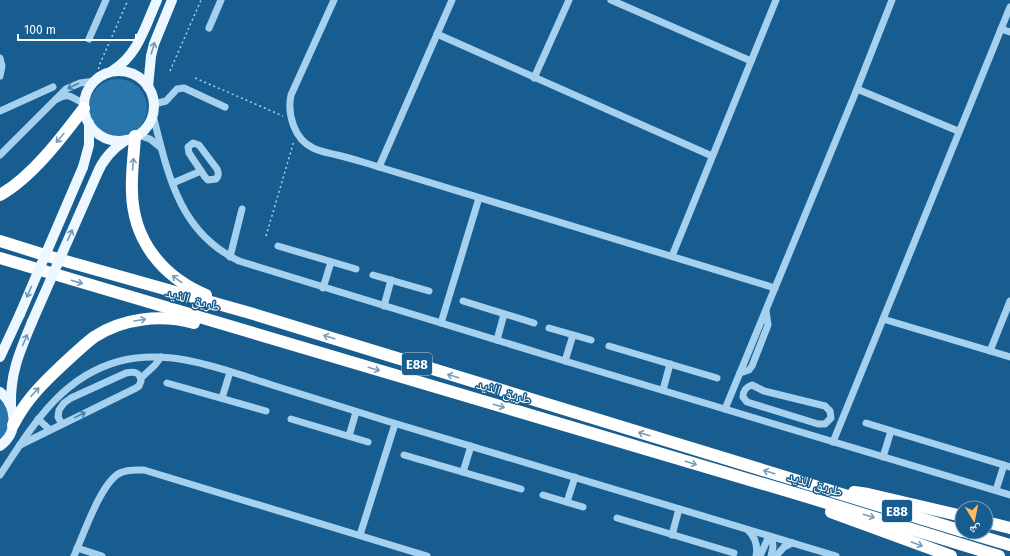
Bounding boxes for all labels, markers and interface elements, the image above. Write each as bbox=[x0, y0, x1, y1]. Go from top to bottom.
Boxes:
scale bar bbox=[18, 16, 136, 42]
text: 100 m bbox=[24, 23, 56, 37]
one-way arrow bbox=[150, 42, 157, 55]
one-way arrow bbox=[67, 83, 79, 90]
one-way arrow bbox=[56, 133, 65, 143]
one-way arrow bbox=[129, 158, 137, 171]
one-way arrow bbox=[67, 230, 74, 242]
one-way arrow bbox=[172, 275, 183, 283]
one-way arrow bbox=[71, 278, 84, 286]
street label: طريق الذيد bbox=[163, 284, 223, 317]
one-way arrow bbox=[25, 286, 32, 298]
one-way arrow bbox=[133, 316, 146, 324]
one-way arrow bbox=[323, 333, 335, 341]
one-way arrow bbox=[21, 334, 29, 346]
road number: E88 bbox=[402, 353, 432, 375]
one-way arrow bbox=[368, 366, 381, 373]
one-way arrow bbox=[447, 372, 460, 379]
street label: طريق الذيد bbox=[474, 376, 534, 409]
one-way arrow bbox=[30, 387, 40, 397]
one-way arrow bbox=[492, 403, 505, 410]
one-way arrow bbox=[74, 411, 86, 418]
one-way arrow bbox=[638, 430, 651, 437]
one-way arrow bbox=[684, 460, 697, 467]
one-way arrow bbox=[762, 468, 775, 475]
street label: طريق الذيد bbox=[785, 468, 845, 501]
road number: E88 bbox=[882, 500, 912, 522]
north arrow bbox=[954, 500, 994, 540]
one-way arrow bbox=[862, 513, 875, 520]
text: ش bbox=[968, 521, 983, 537]
one-way arrow bbox=[911, 541, 924, 548]

